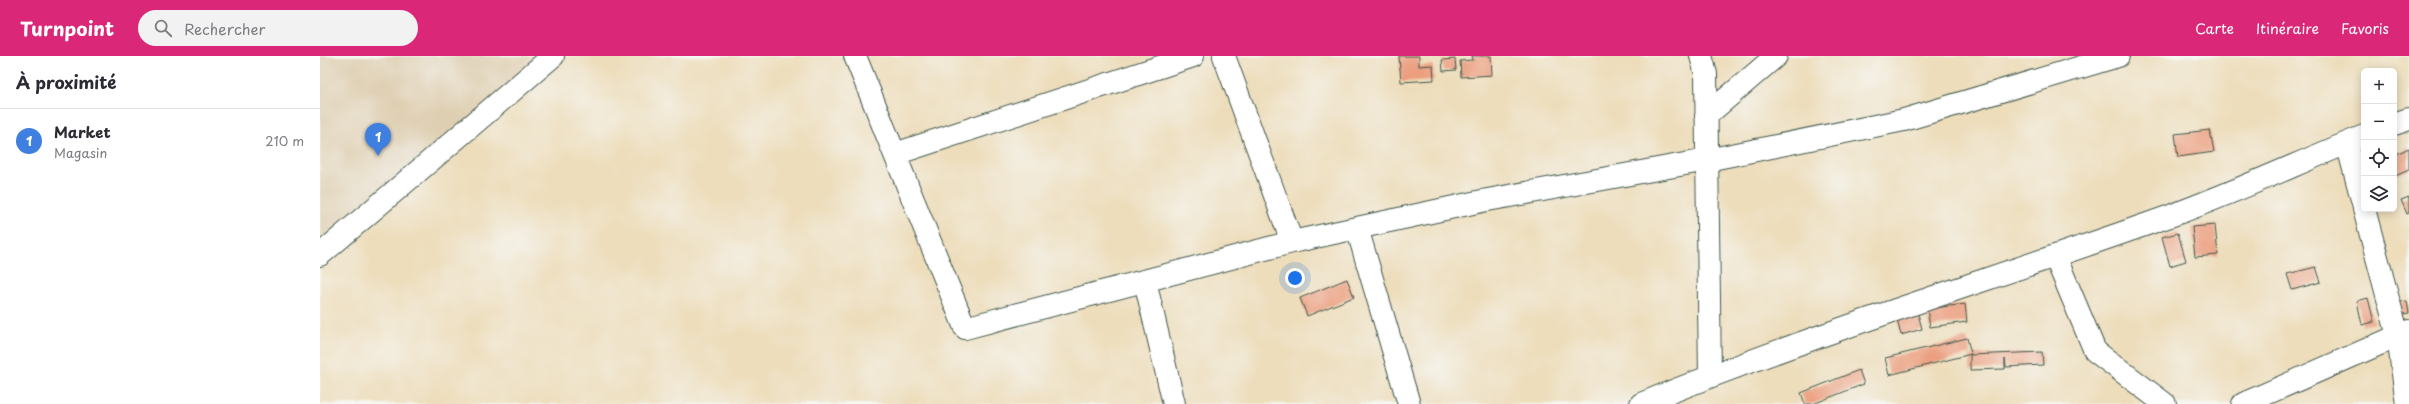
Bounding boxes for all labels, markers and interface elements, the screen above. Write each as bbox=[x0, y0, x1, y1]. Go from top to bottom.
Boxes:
search box bbox=[138, 10, 418, 46]
text: Turnpoint bbox=[20, 14, 114, 42]
icon: search bbox=[152, 17, 174, 39]
text: Rechercher bbox=[184, 17, 265, 40]
text: Carte bbox=[2195, 18, 2234, 39]
text: Itinéraire bbox=[2256, 18, 2319, 39]
text: Favoris bbox=[2341, 18, 2389, 39]
map controls bbox=[2361, 68, 2397, 212]
button: + bbox=[2361, 68, 2397, 104]
text: À proximité bbox=[16, 69, 116, 95]
button: − bbox=[2361, 104, 2397, 140]
text: Market bbox=[54, 120, 111, 143]
pin: 1 bbox=[365, 123, 391, 156]
text: 1 bbox=[26, 131, 32, 150]
text: 210 m bbox=[265, 131, 304, 150]
button: locate bbox=[2361, 140, 2397, 176]
text: Magasin bbox=[54, 143, 107, 162]
button: layers bbox=[2361, 176, 2397, 212]
your location bbox=[1285, 268, 1305, 288]

